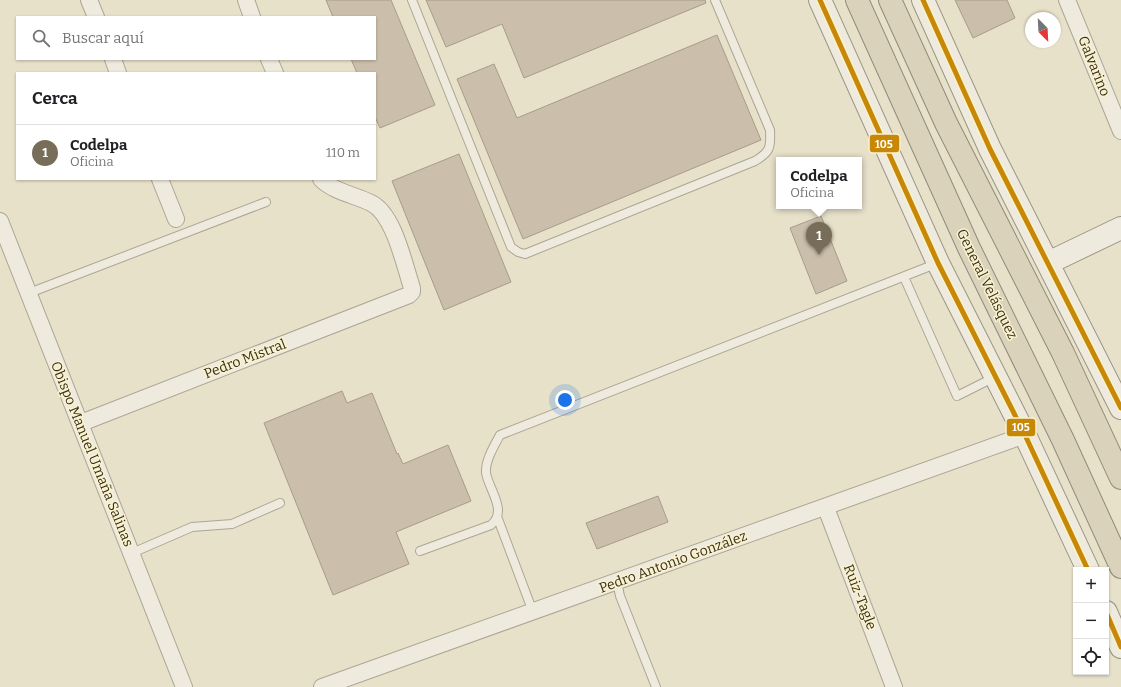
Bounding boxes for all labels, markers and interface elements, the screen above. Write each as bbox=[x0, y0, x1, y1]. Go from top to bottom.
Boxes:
north arrow bbox=[1025, 12, 1061, 48]
search box bbox=[16, 16, 376, 60]
icon: search bbox=[30, 27, 52, 49]
text: Buscar aquí bbox=[62, 29, 144, 47]
street label: Galvarino bbox=[1074, 33, 1114, 99]
text: Cerca bbox=[32, 88, 77, 109]
line badge: 105 bbox=[869, 134, 900, 153]
text: Codelpa bbox=[70, 136, 127, 154]
text: 105 bbox=[875, 138, 893, 151]
text: 1 bbox=[42, 145, 48, 160]
text: 110 m bbox=[326, 145, 360, 160]
text: Oficina bbox=[70, 154, 114, 169]
popup bbox=[776, 157, 862, 209]
text: Codelpa bbox=[790, 167, 848, 185]
text: Oficina bbox=[790, 185, 834, 200]
pin: 1 bbox=[806, 222, 832, 255]
street label: General Velásquez bbox=[953, 226, 1021, 342]
street label: Pedro Mistral bbox=[202, 336, 288, 382]
street label: Obispo Manuel Umaña Salinas bbox=[47, 359, 137, 549]
your location bbox=[555, 390, 575, 410]
line badge: 105 bbox=[1006, 418, 1036, 437]
text: 105 bbox=[1012, 421, 1030, 434]
street label: Pedro Antonio González bbox=[597, 527, 750, 597]
street label: Ruiz-Tagle bbox=[840, 562, 880, 632]
map controls bbox=[1073, 567, 1109, 675]
button: + bbox=[1073, 567, 1109, 603]
button: − bbox=[1073, 603, 1109, 639]
button: locate bbox=[1073, 639, 1109, 675]

